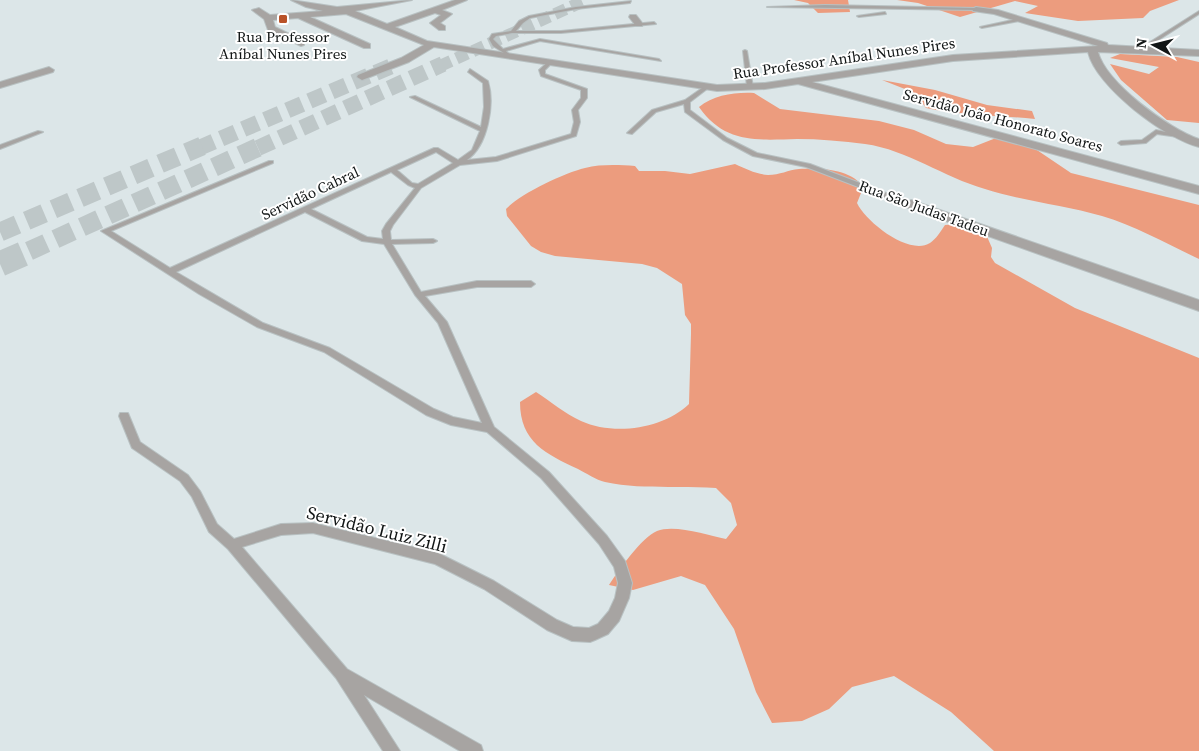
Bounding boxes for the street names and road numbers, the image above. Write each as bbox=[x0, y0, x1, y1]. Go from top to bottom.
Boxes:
street label: Rua Professor Aníbal Nunes Pires bbox=[732, 32, 956, 84]
street label: Servidão João Honorato Soares bbox=[901, 83, 1105, 157]
street label: Servidão Cabral bbox=[258, 161, 363, 225]
street label: Rua São Judas Tadeu bbox=[856, 175, 992, 241]
street label: Servidão Luiz Zilli bbox=[304, 499, 450, 559]

